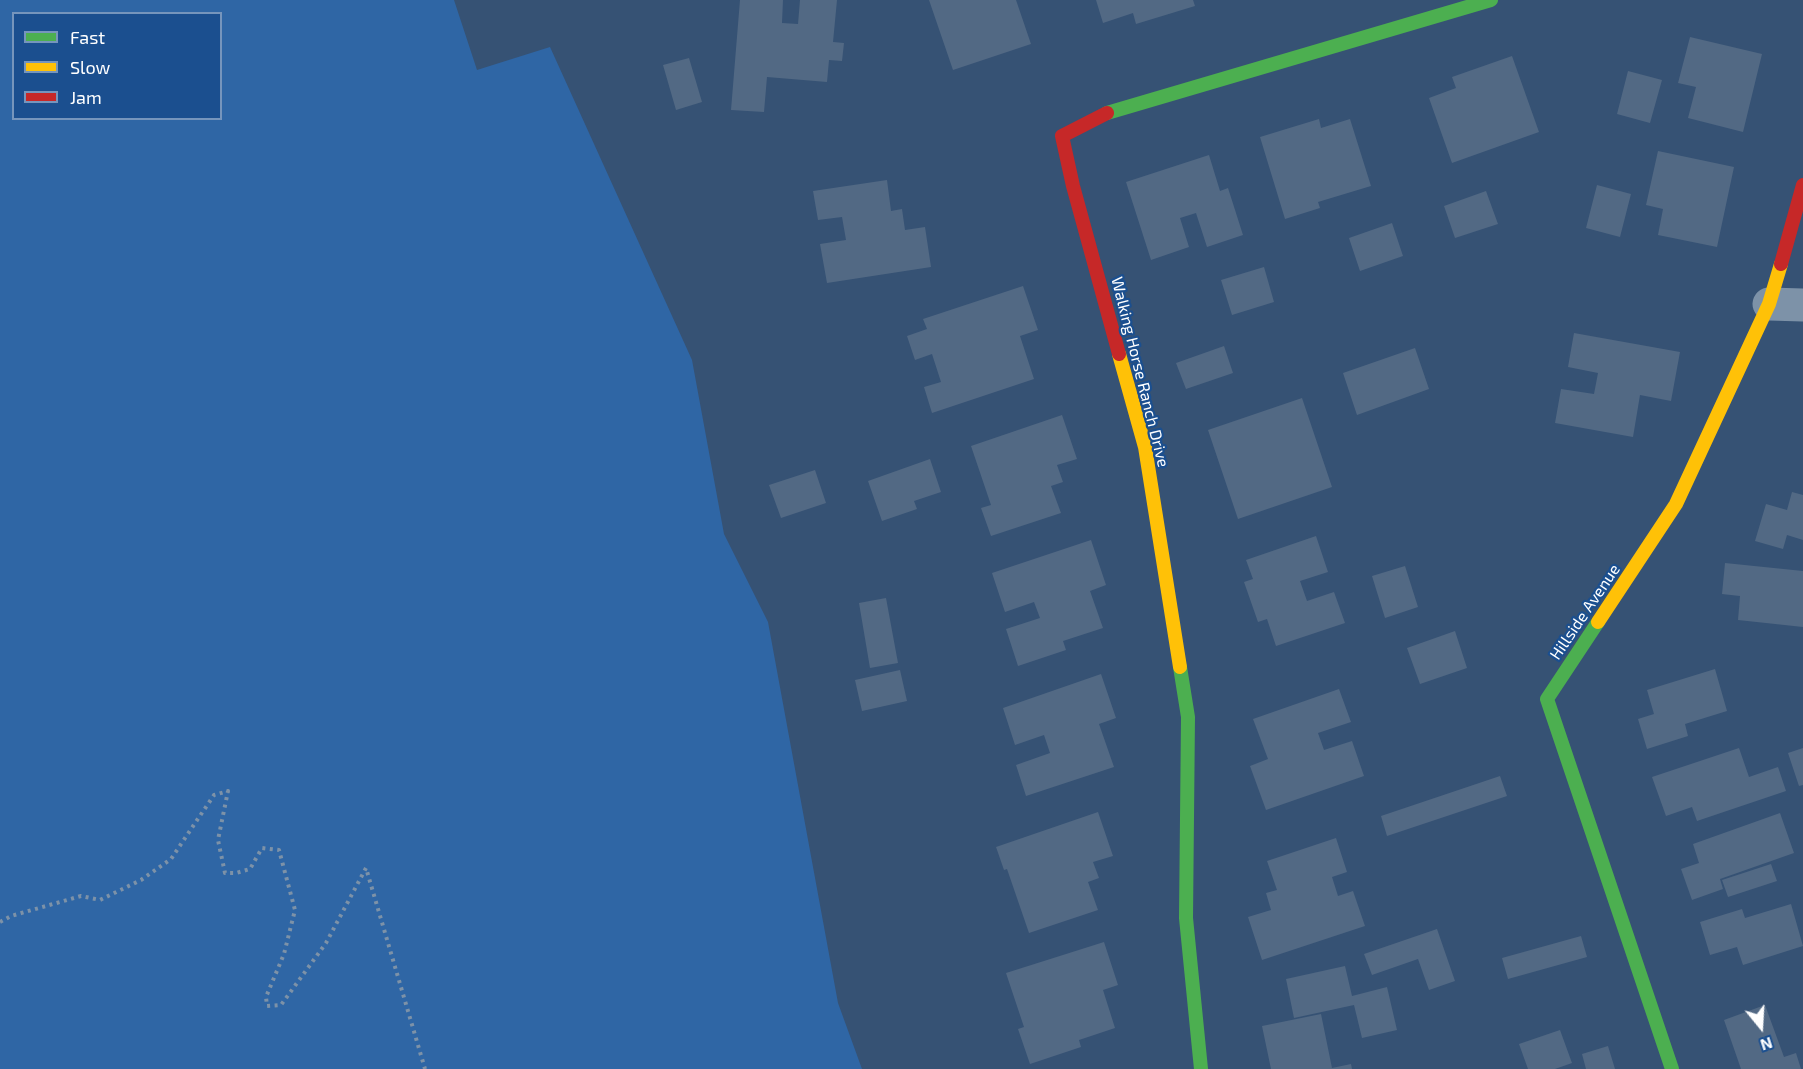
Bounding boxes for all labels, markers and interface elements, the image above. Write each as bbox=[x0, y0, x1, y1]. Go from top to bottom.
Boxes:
legend bbox=[12, 12, 222, 120]
text: Fast bbox=[70, 26, 105, 48]
text: Slow bbox=[70, 56, 110, 78]
text: Jam bbox=[70, 86, 102, 108]
street label: Walking Horse Ranch Drive bbox=[1107, 275, 1173, 469]
street label: Hillside Avenue bbox=[1546, 561, 1624, 663]
north arrow bbox=[1731, 997, 1791, 1057]
text: N bbox=[1758, 1034, 1775, 1055]

